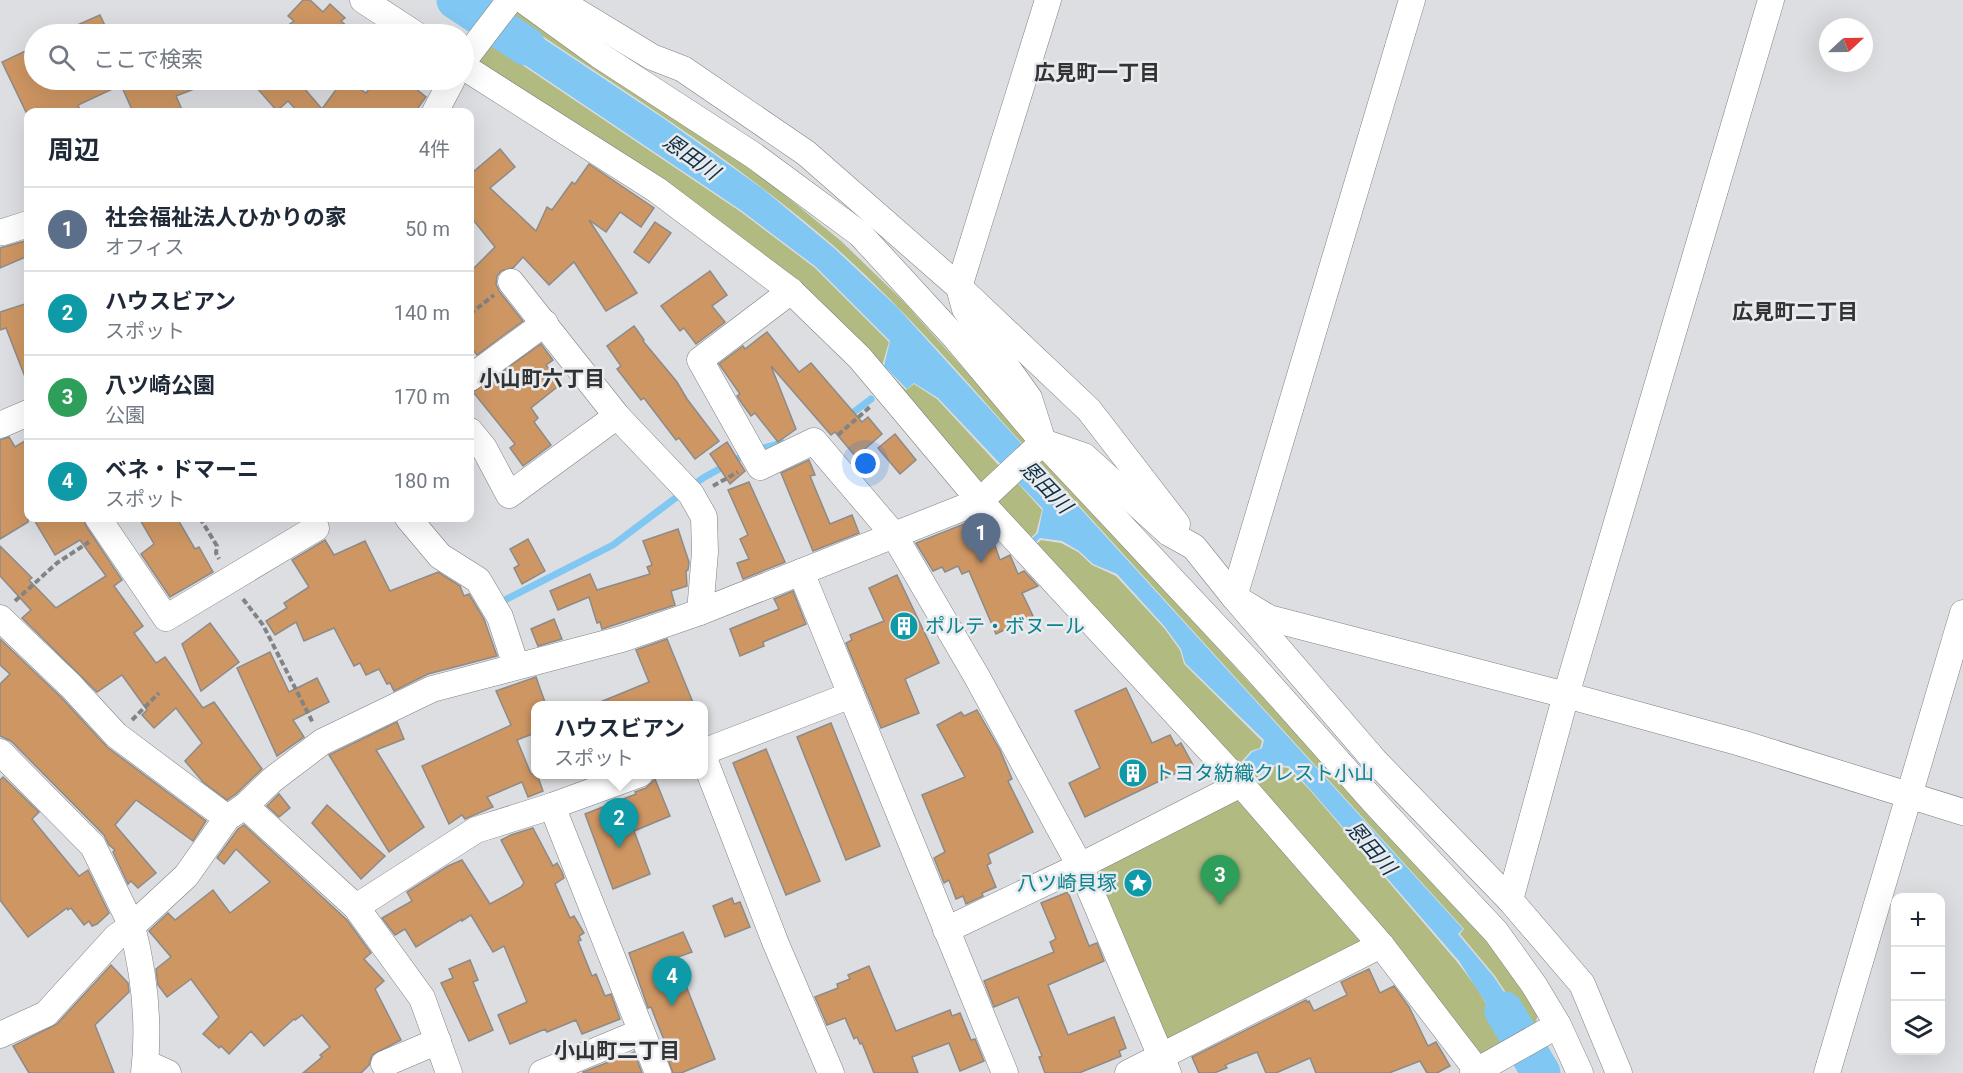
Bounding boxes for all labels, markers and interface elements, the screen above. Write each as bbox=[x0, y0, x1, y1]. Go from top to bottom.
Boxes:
north arrow bbox=[1819, 18, 1873, 72]
search box bbox=[24, 24, 474, 90]
icon: search bbox=[45, 41, 78, 74]
text: ここで検索 bbox=[93, 47, 203, 72]
district label: 広見町一丁目 bbox=[1034, 61, 1160, 85]
water label: 恩田川 bbox=[658, 129, 725, 186]
text: 周辺 bbox=[48, 135, 100, 165]
text: 4件 bbox=[419, 137, 450, 161]
text: 社会福祉法人ひかりの家 bbox=[105, 205, 347, 230]
text: 1 bbox=[62, 217, 73, 241]
text: 50 m bbox=[405, 217, 450, 241]
text: オフィス bbox=[105, 235, 185, 259]
text: ハウスビアン bbox=[105, 289, 236, 314]
district label: 広見町二丁目 bbox=[1732, 300, 1858, 324]
text: 2 bbox=[62, 301, 73, 325]
text: 140 m bbox=[394, 301, 450, 325]
text: スポット bbox=[105, 319, 185, 343]
district label: 小山町六丁目 bbox=[479, 367, 605, 391]
text: 八ツ崎公園 bbox=[105, 373, 215, 398]
text: 3 bbox=[62, 385, 73, 409]
text: 170 m bbox=[394, 385, 450, 409]
text: 公園 bbox=[105, 403, 145, 427]
your location bbox=[851, 449, 880, 478]
water label: 恩田川 bbox=[1015, 456, 1078, 519]
text: ベネ・ドマーニ bbox=[105, 457, 259, 482]
text: 4 bbox=[62, 469, 73, 493]
text: 180 m bbox=[394, 469, 450, 493]
text: スポット bbox=[105, 487, 185, 511]
pin: 1 bbox=[962, 514, 1000, 563]
building icon: ポルテ・ボヌール bbox=[888, 610, 920, 642]
place label: ポルテ・ボヌール bbox=[925, 614, 1085, 638]
popup bbox=[531, 701, 708, 779]
text: ハウスビアン bbox=[554, 716, 685, 741]
text: スポット bbox=[554, 746, 634, 770]
building icon: トヨタ紡織クレスト小山 bbox=[1117, 757, 1149, 789]
place label: トヨタ紡織クレスト小山 bbox=[1154, 761, 1374, 785]
pin: 2 bbox=[600, 798, 638, 848]
water label: 恩田川 bbox=[1341, 816, 1402, 881]
pin: 3 bbox=[1200, 856, 1240, 905]
place icon: 八ツ崎貝塚 bbox=[1122, 867, 1154, 899]
place label: 八ツ崎貝塚 bbox=[1017, 871, 1117, 895]
map controls bbox=[1891, 893, 1945, 1055]
button: + bbox=[1891, 893, 1945, 947]
button: − bbox=[1891, 947, 1945, 1001]
pin: 4 bbox=[652, 956, 692, 1006]
button: layers bbox=[1891, 1001, 1945, 1055]
district label: 小山町二丁目 bbox=[554, 1039, 680, 1063]

